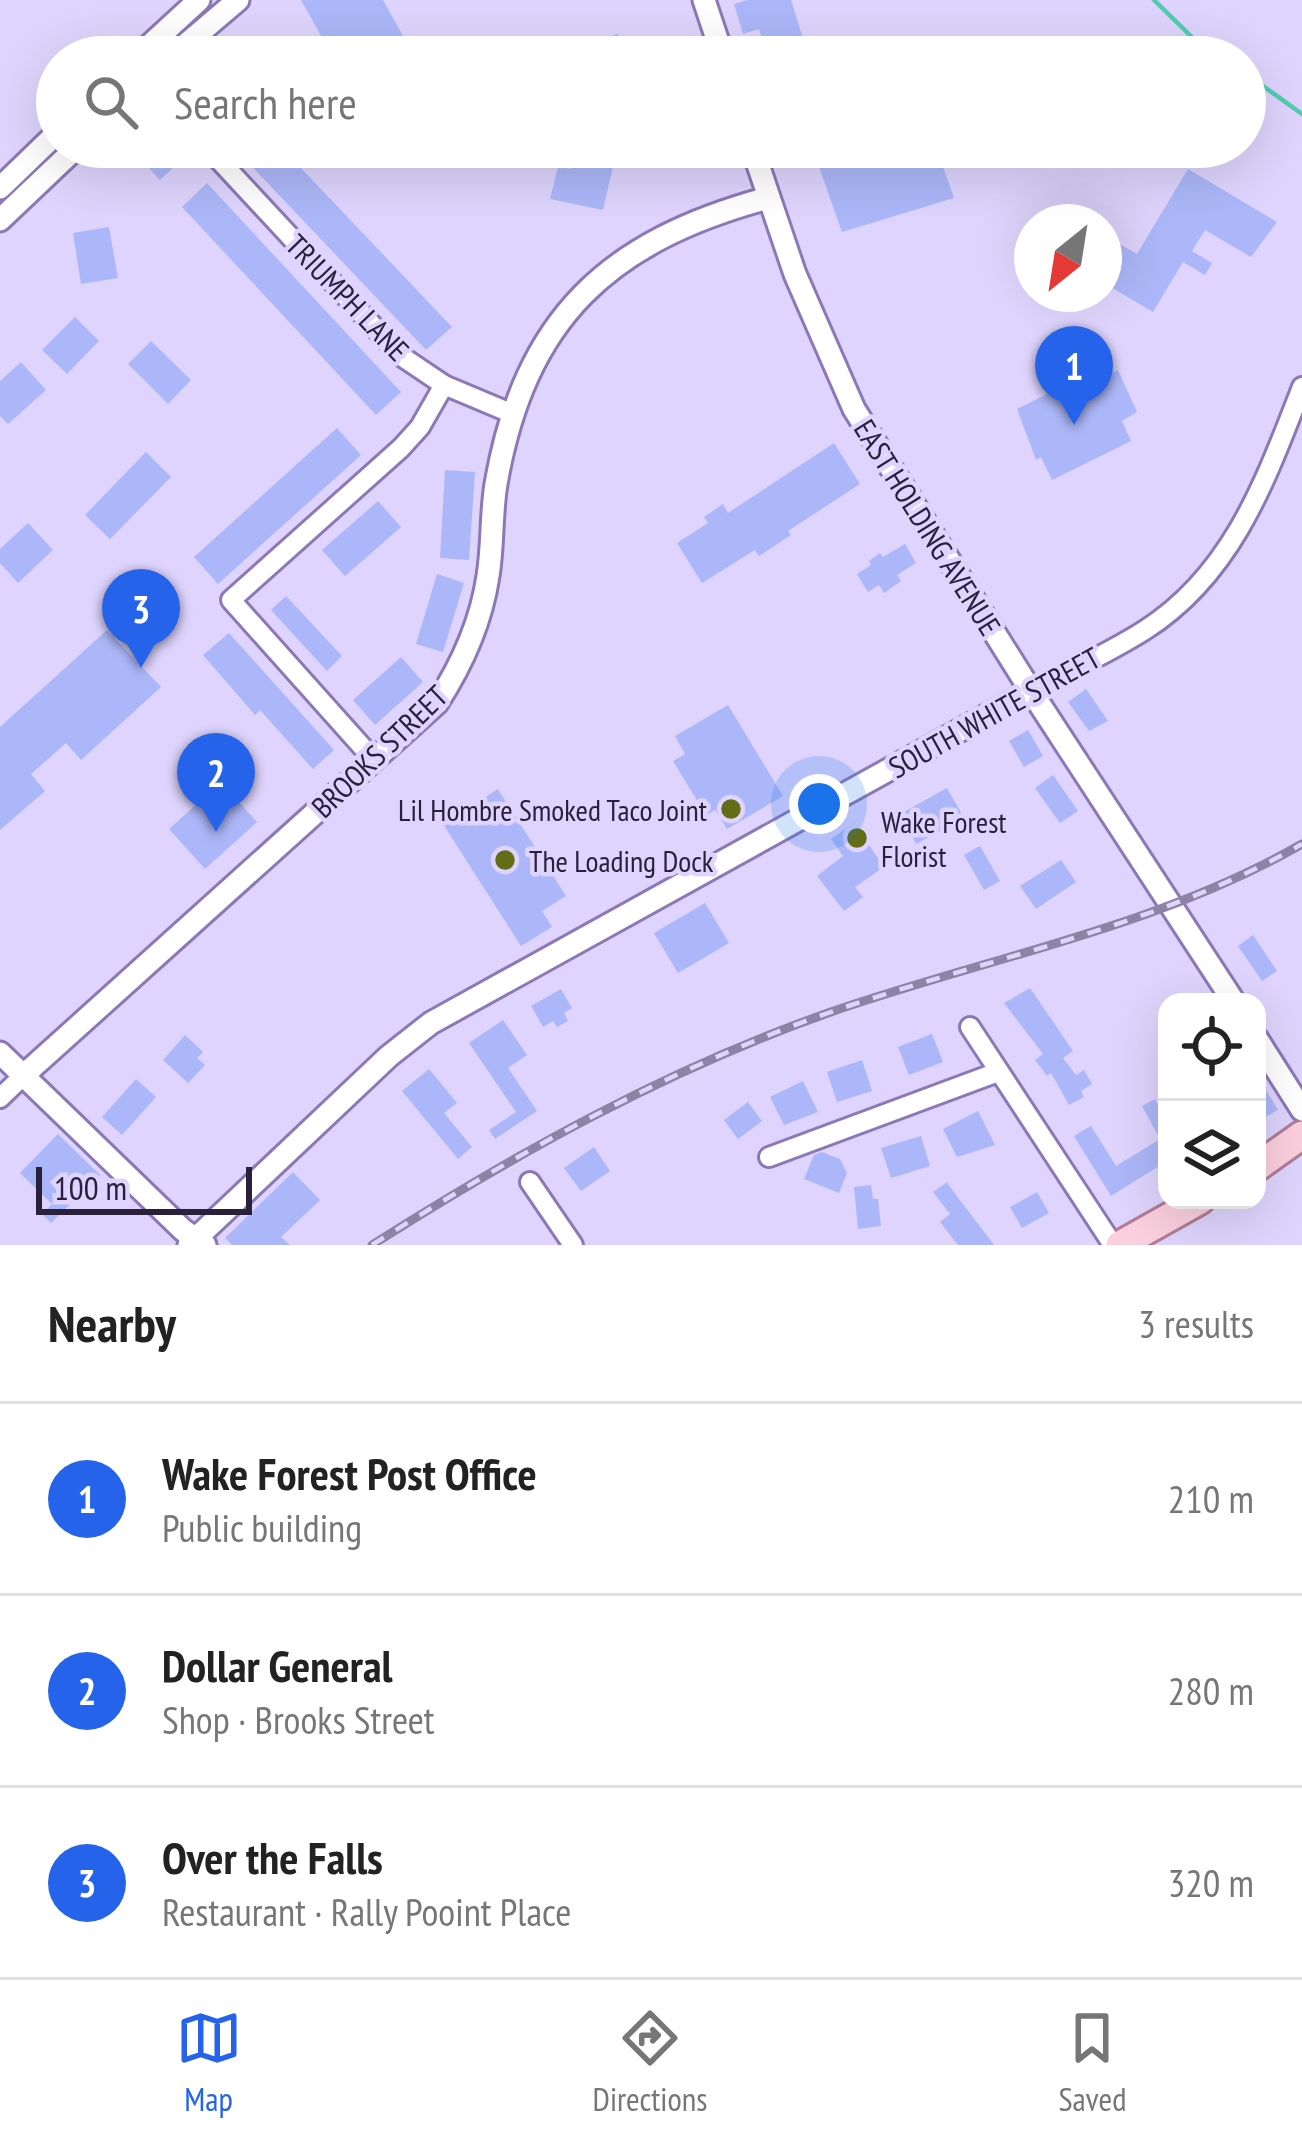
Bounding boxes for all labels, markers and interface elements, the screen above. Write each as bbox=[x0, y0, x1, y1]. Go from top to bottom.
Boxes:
search box bbox=[36, 36, 1266, 168]
icon: search bbox=[78, 69, 144, 135]
text: Search here bbox=[174, 73, 357, 131]
north arrow bbox=[1014, 204, 1122, 312]
street label: TRIUMPH LANE bbox=[278, 225, 418, 369]
pin: 1 bbox=[1035, 326, 1113, 425]
street label: EAST HOLDING AVENUE bbox=[846, 412, 1010, 642]
pin: 3 bbox=[102, 569, 180, 668]
street label: SOUTH WHITE STREET bbox=[881, 638, 1107, 786]
street label: BROOKS STREET bbox=[303, 676, 455, 826]
pin: 2 bbox=[177, 733, 255, 832]
your location bbox=[789, 774, 849, 834]
place label: Lil Hombre Smoked Taco Joint bbox=[398, 790, 708, 829]
marker: Lil Hombre Smoked Taco Joint bbox=[718, 796, 744, 822]
place label: Wake Forest Florist bbox=[881, 802, 1007, 875]
marker: Wake Forest Florist bbox=[844, 825, 870, 851]
place label: The Loading Dock bbox=[529, 841, 714, 880]
marker: The Loading Dock bbox=[492, 847, 518, 873]
map controls bbox=[1158, 993, 1266, 1209]
button: locate bbox=[1158, 993, 1266, 1101]
button: layers bbox=[1158, 1101, 1266, 1209]
scale bar bbox=[36, 1161, 252, 1214]
text: 100 m bbox=[54, 1166, 127, 1209]
text: Nearby bbox=[48, 1290, 176, 1356]
text: 3 results bbox=[1138, 1298, 1254, 1349]
text: Wake Forest Post Office bbox=[162, 1444, 537, 1502]
text: 1 bbox=[78, 1473, 96, 1524]
text: 210 m bbox=[1168, 1473, 1254, 1524]
text: Public building bbox=[162, 1502, 362, 1553]
text: Dollar General bbox=[162, 1636, 392, 1694]
text: 2 bbox=[78, 1665, 96, 1716]
text: 280 m bbox=[1168, 1665, 1254, 1716]
text: Shop · Brooks Street bbox=[162, 1694, 435, 1745]
text: Over the Falls bbox=[162, 1828, 383, 1886]
text: 3 bbox=[78, 1857, 96, 1908]
text: 320 m bbox=[1168, 1857, 1254, 1908]
text: Restaurant · Rally Pooint Place bbox=[162, 1886, 571, 1937]
tab: Map bbox=[176, 2005, 242, 2120]
tab: Directions bbox=[593, 2005, 707, 2120]
tab: Saved bbox=[1058, 2005, 1126, 2120]

